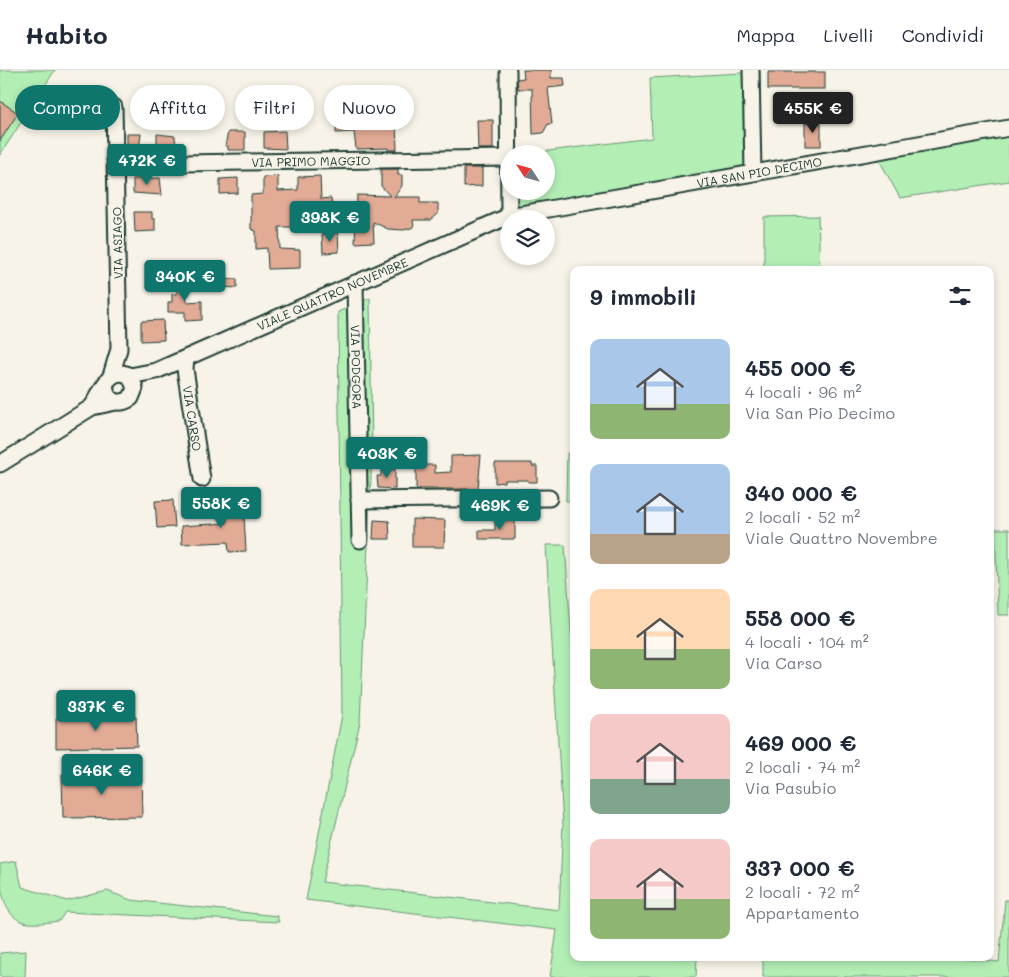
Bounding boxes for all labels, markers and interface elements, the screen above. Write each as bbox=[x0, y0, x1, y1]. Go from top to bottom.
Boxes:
text: Habito bbox=[25, 19, 108, 50]
text: Mappa bbox=[736, 23, 795, 47]
text: Livelli bbox=[823, 23, 874, 47]
text: Condividi bbox=[902, 23, 984, 47]
chip: Compra bbox=[15, 85, 120, 130]
chip: Affitta bbox=[130, 85, 225, 130]
chip: Filtri bbox=[235, 85, 314, 130]
chip: Nuovo bbox=[324, 85, 414, 130]
pin: 455K € bbox=[772, 92, 854, 134]
text: 455K € bbox=[784, 97, 842, 118]
pin: 472K € bbox=[106, 144, 188, 186]
north arrow bbox=[500, 145, 555, 200]
map controls bbox=[500, 145, 555, 265]
text: 472K € bbox=[118, 149, 176, 170]
street label: VIA PRIMO MAGGIO bbox=[251, 152, 371, 170]
street label: VIA SAN PIO DECIMO bbox=[695, 153, 823, 191]
pin: 398K € bbox=[289, 200, 371, 243]
text: 398K € bbox=[301, 206, 359, 227]
street label: VIA ASIAGO bbox=[108, 207, 126, 279]
button: layers bbox=[500, 210, 555, 265]
street label: VIALE QUATTRO NOVEMBRE bbox=[254, 253, 410, 334]
pin: 340K € bbox=[144, 260, 226, 302]
text: 340K € bbox=[155, 265, 215, 286]
icon: filters bbox=[946, 282, 974, 310]
text: 9 immobili bbox=[590, 283, 697, 310]
street label: VIA PODGORA bbox=[348, 324, 365, 409]
text: 455 000 € bbox=[745, 354, 856, 381]
icon: home bbox=[630, 359, 690, 419]
text: 4 locali · 96 m² bbox=[745, 381, 862, 402]
street label: VIA CARSO bbox=[180, 385, 206, 452]
text: Via San Pio Decimo bbox=[745, 402, 895, 423]
pin: 403K € bbox=[346, 436, 428, 479]
text: 403K € bbox=[357, 442, 417, 463]
text: 340 000 € bbox=[745, 479, 857, 506]
icon: home bbox=[630, 484, 690, 544]
pin: 558K € bbox=[180, 486, 262, 529]
pin: 469K € bbox=[459, 488, 541, 531]
text: 558K € bbox=[192, 492, 250, 513]
text: 469K € bbox=[471, 494, 529, 515]
text: 2 locali · 52 m² bbox=[745, 506, 860, 527]
text: Viale Quattro Novembre bbox=[745, 527, 938, 548]
text: 558 000 € bbox=[745, 604, 855, 631]
icon: home bbox=[630, 609, 690, 669]
text: 4 locali · 104 m² bbox=[745, 631, 869, 652]
text: Via Carso bbox=[745, 652, 822, 673]
pin: 337K € bbox=[55, 690, 137, 732]
text: 337K € bbox=[67, 695, 125, 716]
text: 469 000 € bbox=[745, 729, 856, 756]
icon: home bbox=[630, 734, 690, 794]
pin: 646K € bbox=[61, 754, 143, 796]
text: 2 locali · 74 m² bbox=[745, 756, 860, 777]
text: 646K € bbox=[73, 759, 131, 780]
text: Via Pasubio bbox=[745, 777, 836, 798]
text: 337 000 € bbox=[745, 854, 855, 881]
icon: home bbox=[630, 859, 690, 919]
text: 2 locali · 72 m² bbox=[745, 881, 860, 902]
text: Appartamento bbox=[745, 902, 859, 923]

